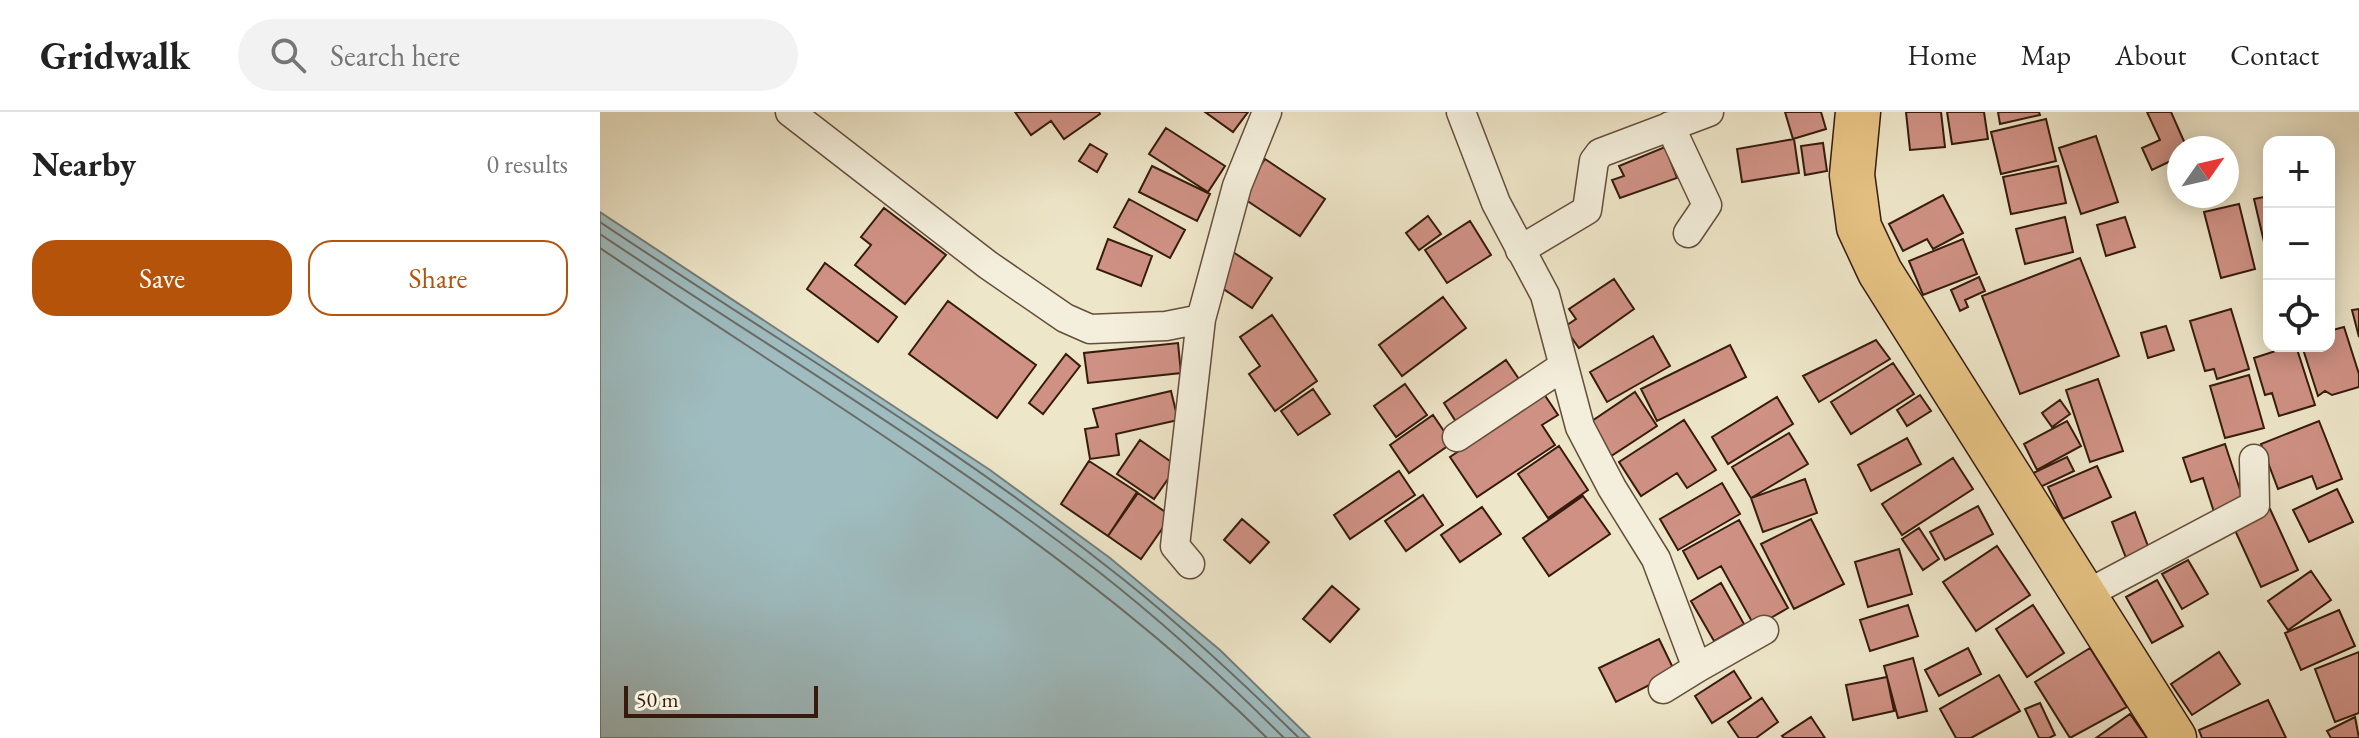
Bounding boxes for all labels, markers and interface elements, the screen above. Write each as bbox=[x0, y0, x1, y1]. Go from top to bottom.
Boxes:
search box bbox=[238, 19, 798, 91]
text: Gridwalk bbox=[40, 31, 190, 80]
icon: search bbox=[266, 33, 310, 77]
text: Search here bbox=[330, 36, 460, 75]
text: Home bbox=[1907, 37, 1977, 73]
text: Map bbox=[2021, 37, 2071, 73]
text: About bbox=[2115, 37, 2186, 73]
text: Contact bbox=[2230, 37, 2319, 73]
north arrow bbox=[2167, 136, 2239, 208]
map controls bbox=[2263, 136, 2335, 352]
button: + bbox=[2263, 136, 2335, 208]
text: Nearby bbox=[32, 142, 136, 186]
text: 0 results bbox=[487, 147, 568, 181]
button: − bbox=[2263, 208, 2335, 280]
button: Save bbox=[32, 240, 292, 316]
button: Share bbox=[308, 240, 568, 316]
button: locate bbox=[2263, 280, 2335, 352]
scale bar bbox=[624, 682, 818, 718]
text: 50 m bbox=[636, 685, 679, 714]

